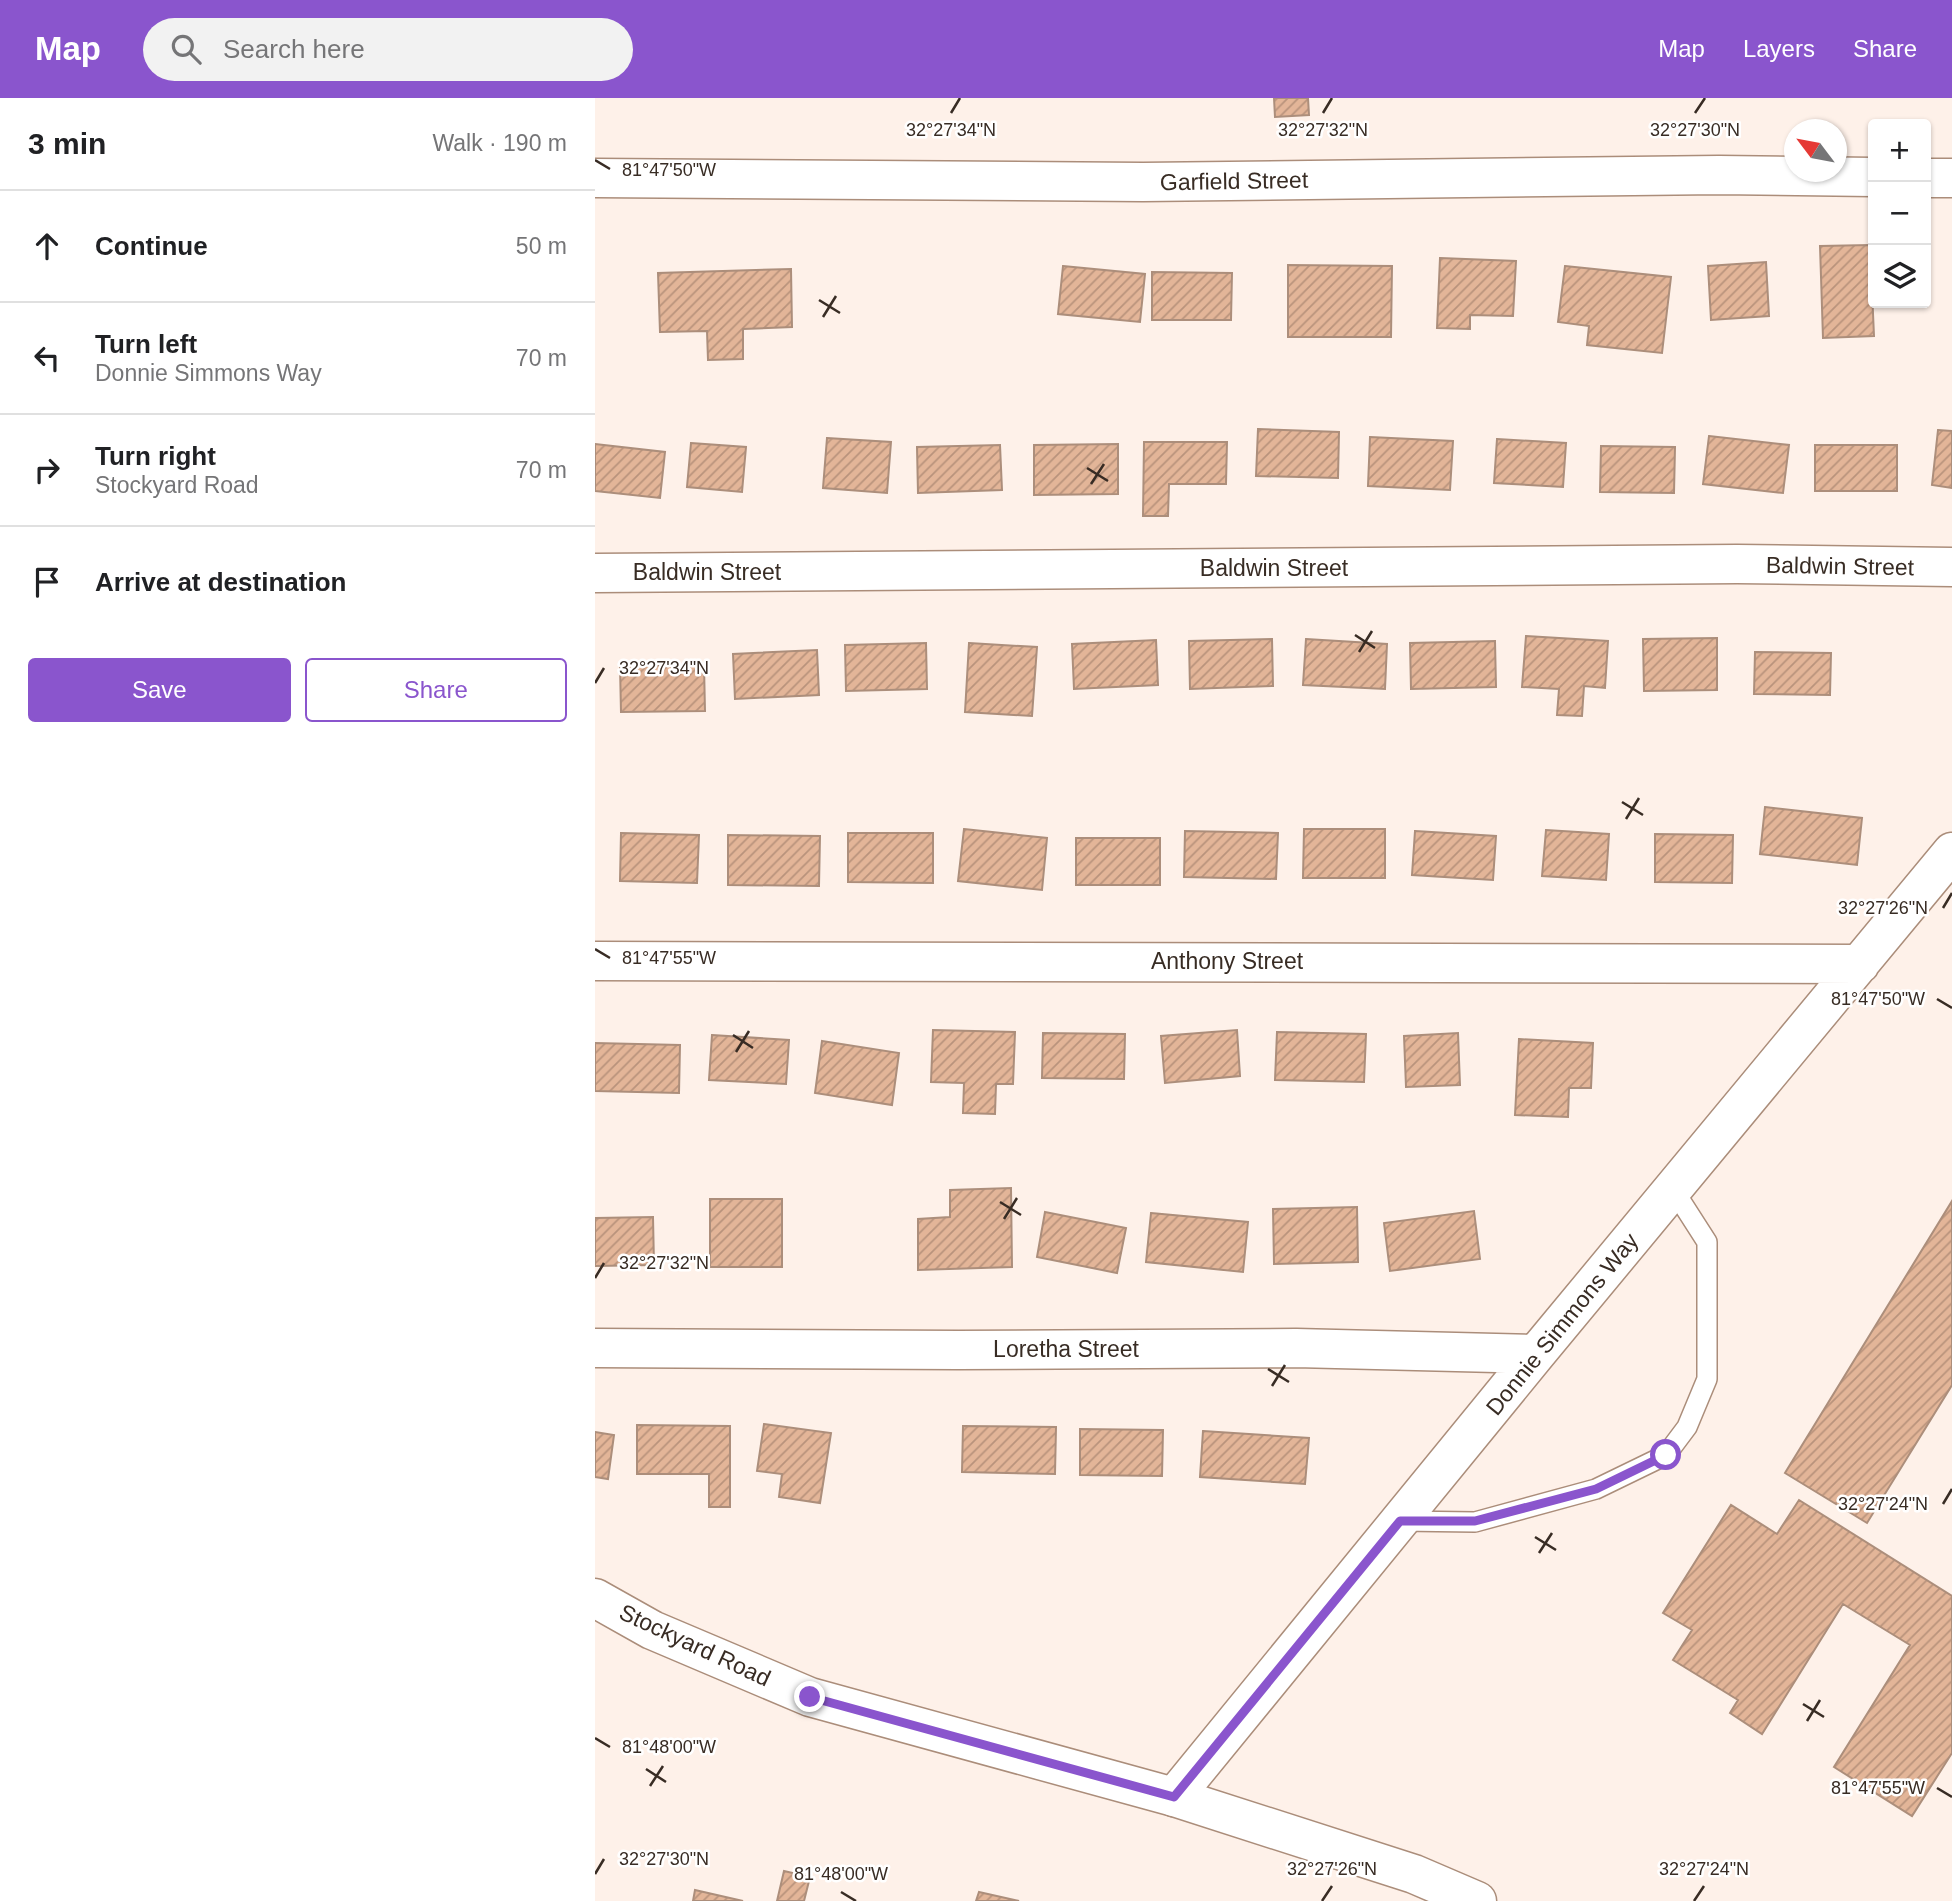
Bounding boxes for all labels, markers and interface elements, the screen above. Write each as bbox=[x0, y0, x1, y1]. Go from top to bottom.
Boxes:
search box bbox=[143, 18, 633, 81]
text: Map bbox=[35, 30, 101, 67]
icon: search bbox=[167, 30, 205, 68]
text: Search here bbox=[223, 34, 365, 64]
text: Map bbox=[1658, 35, 1705, 62]
text: Layers bbox=[1743, 35, 1815, 62]
text: Share bbox=[1853, 35, 1917, 62]
north arrow bbox=[1784, 119, 1847, 182]
map controls bbox=[1868, 119, 1931, 308]
button: + bbox=[1868, 119, 1931, 182]
text: 32°27'34"N bbox=[906, 120, 996, 140]
text: 32°27'32"N bbox=[1278, 120, 1368, 140]
text: 32°27'30"N bbox=[1650, 120, 1740, 140]
text: 3 min bbox=[28, 127, 106, 160]
text: Walk · 190 m bbox=[432, 130, 567, 156]
text: 81°47'50"W bbox=[622, 160, 716, 180]
street label: Garfield Street bbox=[1160, 167, 1309, 195]
button: − bbox=[1868, 182, 1931, 245]
icon: ahead bbox=[28, 227, 66, 265]
text: Continue bbox=[95, 231, 208, 261]
text: 50 m bbox=[516, 233, 567, 259]
button: layers bbox=[1868, 245, 1931, 308]
text: Turn left bbox=[95, 329, 197, 359]
icon: left bbox=[28, 339, 66, 377]
text: 70 m bbox=[516, 345, 567, 371]
text: Donnie Simmons Way bbox=[95, 360, 322, 386]
text: Turn right bbox=[95, 441, 216, 471]
icon: right bbox=[28, 451, 66, 489]
text: 70 m bbox=[516, 457, 567, 483]
text: Stockyard Road bbox=[95, 472, 259, 498]
street label: Baldwin Street bbox=[1766, 552, 1915, 580]
street label: Baldwin Street bbox=[1200, 555, 1349, 581]
street label: Baldwin Street bbox=[633, 559, 782, 585]
icon: arrive bbox=[28, 563, 66, 601]
text: Arrive at destination bbox=[95, 567, 346, 597]
button: Save bbox=[28, 658, 291, 722]
button: Share bbox=[305, 658, 567, 722]
text: 32°27'34"N bbox=[619, 658, 709, 678]
text: 32°27'26"N bbox=[1838, 898, 1928, 918]
text: 81°47'55"W bbox=[622, 948, 716, 968]
street label: Anthony Street bbox=[1151, 948, 1304, 974]
text: 81°47'50"W bbox=[1831, 989, 1925, 1009]
street label: Donnie Simmons Way bbox=[1481, 1227, 1644, 1420]
text: 32°27'32"N bbox=[619, 1253, 709, 1273]
street label: Loretha Street bbox=[993, 1336, 1139, 1362]
route start bbox=[1650, 1439, 1681, 1470]
text: 32°27'24"N bbox=[1838, 1494, 1928, 1514]
street label: Stockyard Road bbox=[615, 1599, 775, 1691]
route end bbox=[794, 1681, 825, 1712]
text: 81°48'00"W bbox=[622, 1737, 716, 1757]
text: 81°47'55"W bbox=[1831, 1778, 1925, 1798]
text: 32°27'30"N bbox=[619, 1849, 709, 1869]
text: 32°27'26"N bbox=[1287, 1859, 1377, 1879]
text: 32°27'24"N bbox=[1659, 1859, 1749, 1879]
text: 81°48'00"W bbox=[794, 1864, 888, 1884]

